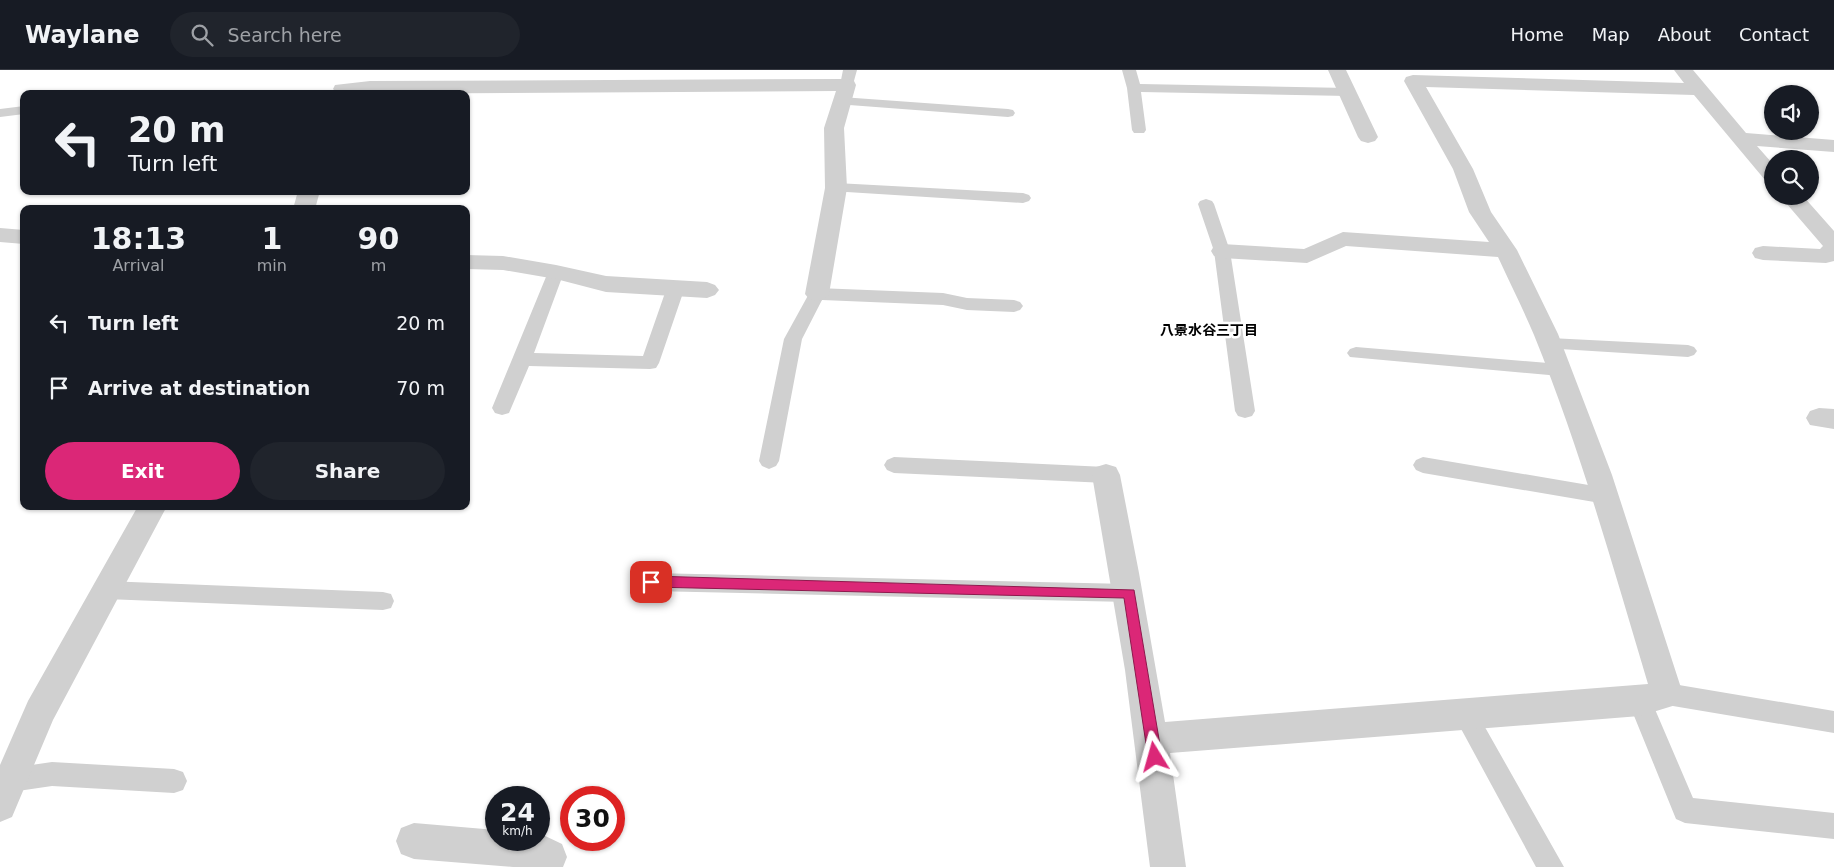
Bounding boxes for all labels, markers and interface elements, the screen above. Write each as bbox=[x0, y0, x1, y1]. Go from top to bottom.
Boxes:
search box bbox=[170, 12, 520, 57]
text: Waylane bbox=[25, 21, 140, 49]
icon: search bbox=[188, 21, 216, 49]
text: Search here bbox=[228, 24, 342, 46]
text: Home bbox=[1511, 24, 1564, 45]
text: Map bbox=[1592, 24, 1630, 45]
text: About bbox=[1658, 24, 1711, 45]
text: Contact bbox=[1739, 24, 1809, 45]
map controls bbox=[1764, 85, 1819, 205]
button: sound bbox=[1764, 85, 1819, 140]
icon: left bbox=[45, 110, 110, 175]
text: 20 m bbox=[128, 110, 225, 150]
button: search bbox=[1764, 150, 1819, 205]
text: Turn left bbox=[128, 151, 217, 176]
text: 18:13 bbox=[91, 221, 186, 256]
text: 1 bbox=[261, 221, 282, 256]
text: 90 bbox=[358, 221, 399, 256]
text: Arrival bbox=[112, 256, 164, 275]
text: min bbox=[257, 256, 287, 275]
text: m bbox=[371, 256, 386, 275]
icon: left bbox=[45, 309, 73, 337]
text: Turn left bbox=[88, 312, 179, 334]
text: 20 m bbox=[396, 312, 445, 334]
district label: 八景水谷三丁目 bbox=[1160, 322, 1258, 338]
icon: arrive bbox=[45, 374, 73, 402]
text: Arrive at destination bbox=[88, 377, 310, 399]
text: 70 m bbox=[396, 377, 445, 399]
button: Exit bbox=[45, 442, 240, 500]
button: Share bbox=[250, 442, 445, 500]
pin bbox=[630, 561, 672, 603]
icon: arrive bbox=[637, 568, 665, 596]
position arrow bbox=[1128, 730, 1180, 782]
speed limit sign: 30 bbox=[560, 786, 625, 851]
text: 24 bbox=[500, 798, 535, 827]
text: km/h bbox=[502, 824, 533, 838]

